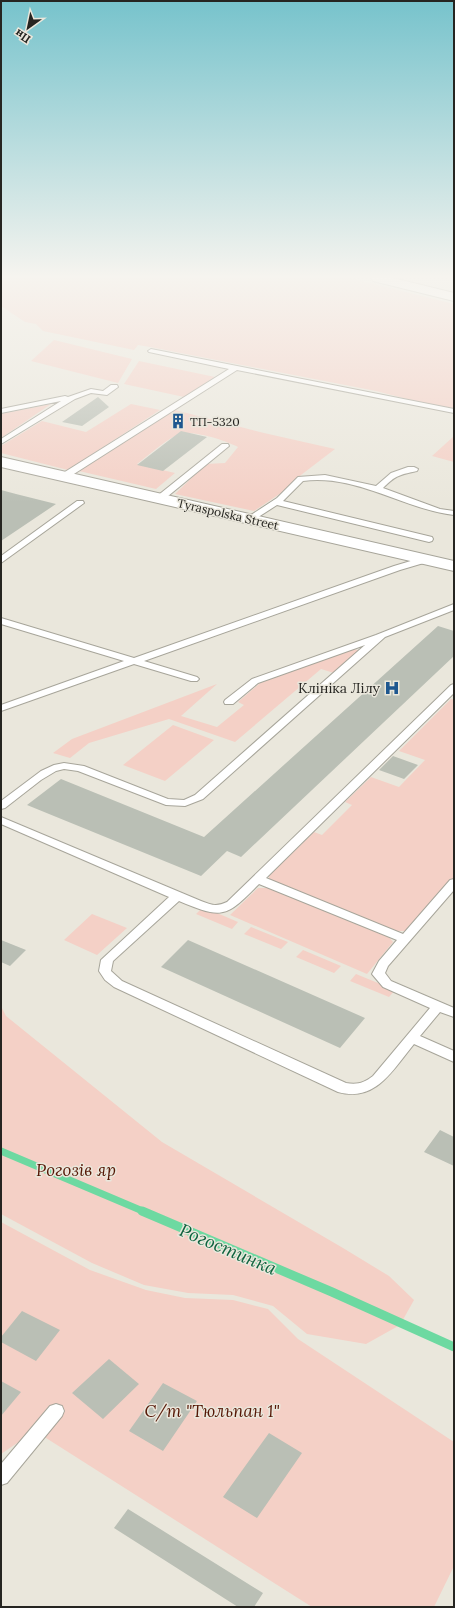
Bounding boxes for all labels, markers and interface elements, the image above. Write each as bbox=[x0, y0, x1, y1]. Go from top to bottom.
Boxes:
north arrow bbox=[8, 8, 48, 48]
text: Пн bbox=[12, 26, 33, 47]
building icon: ТП-5320 bbox=[169, 412, 187, 430]
place label: ТП-5320 bbox=[190, 414, 240, 429]
street label: Tyraspolska Street bbox=[176, 495, 281, 533]
place label: Клініка Лілу bbox=[298, 679, 381, 697]
hospital icon: Клініка Лілу bbox=[383, 679, 401, 697]
park label: Рогозів яр bbox=[36, 1159, 116, 1181]
water label: Рогостинка bbox=[176, 1218, 280, 1280]
park label: С/т "Тюльпан 1" bbox=[145, 1400, 279, 1422]

